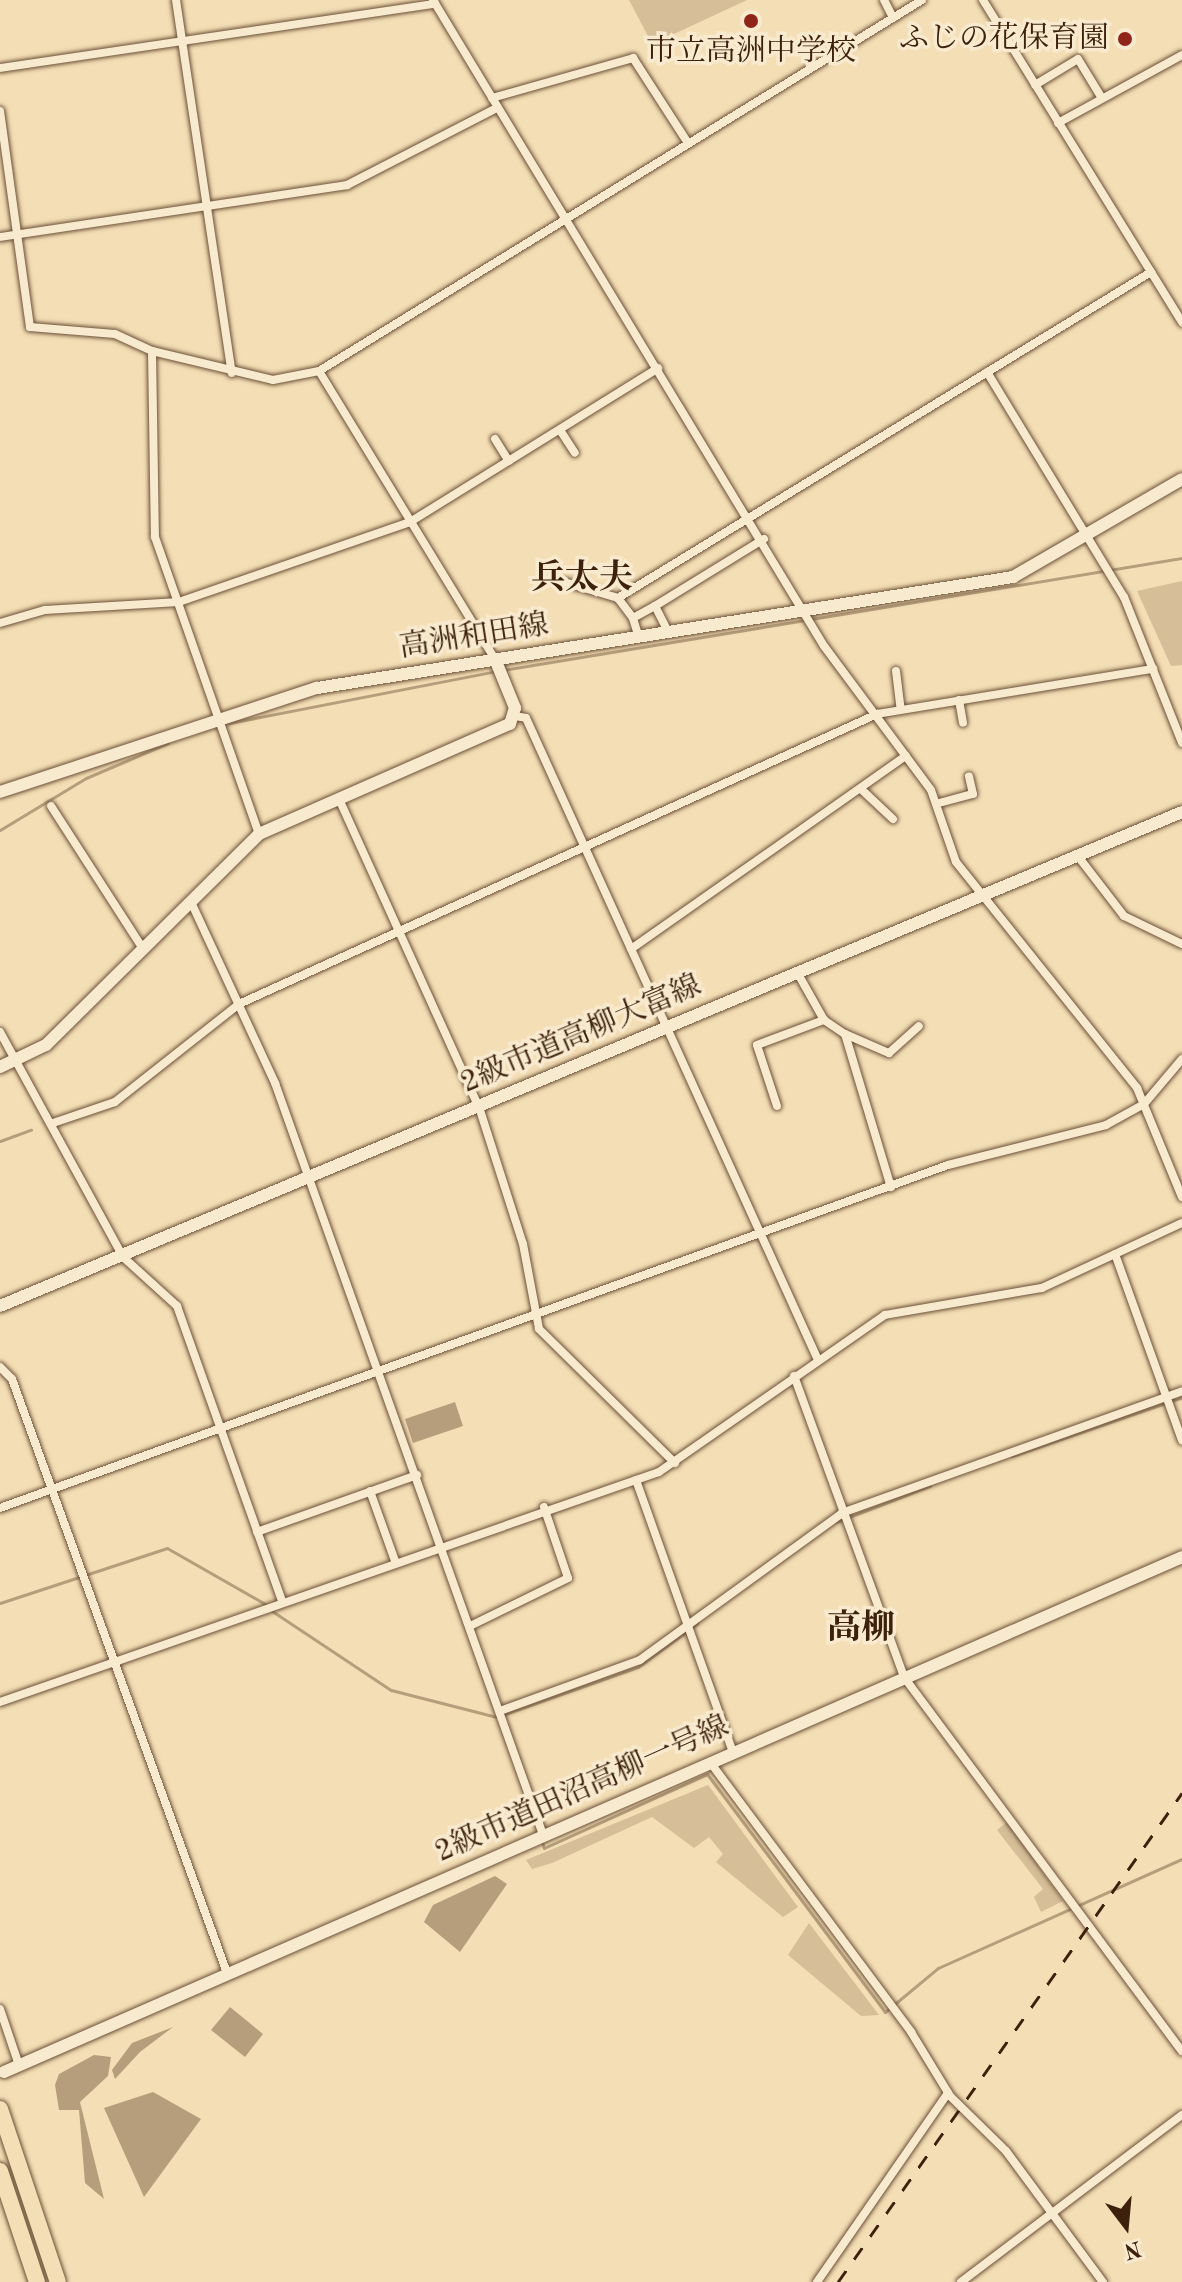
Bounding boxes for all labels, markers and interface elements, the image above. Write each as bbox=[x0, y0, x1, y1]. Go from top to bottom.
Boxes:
marker: 市立高洲中学校 bbox=[742, 12, 760, 30]
place label: ふじの花保育園 bbox=[899, 21, 1109, 57]
marker: ふじの花保育園 bbox=[1116, 30, 1134, 48]
place label: 市立高洲中学校 bbox=[646, 34, 856, 70]
district label: 兵太夫 bbox=[531, 560, 633, 600]
street label: 高洲和田線 bbox=[397, 607, 551, 667]
street label: 2級市道高柳大富線 bbox=[455, 968, 707, 1102]
district label: 高柳 bbox=[827, 1610, 895, 1650]
street label: 2級市道田沼高柳一号線 bbox=[430, 1709, 734, 1871]
north arrow bbox=[1086, 2186, 1166, 2266]
text: N bbox=[1122, 2236, 1144, 2262]

